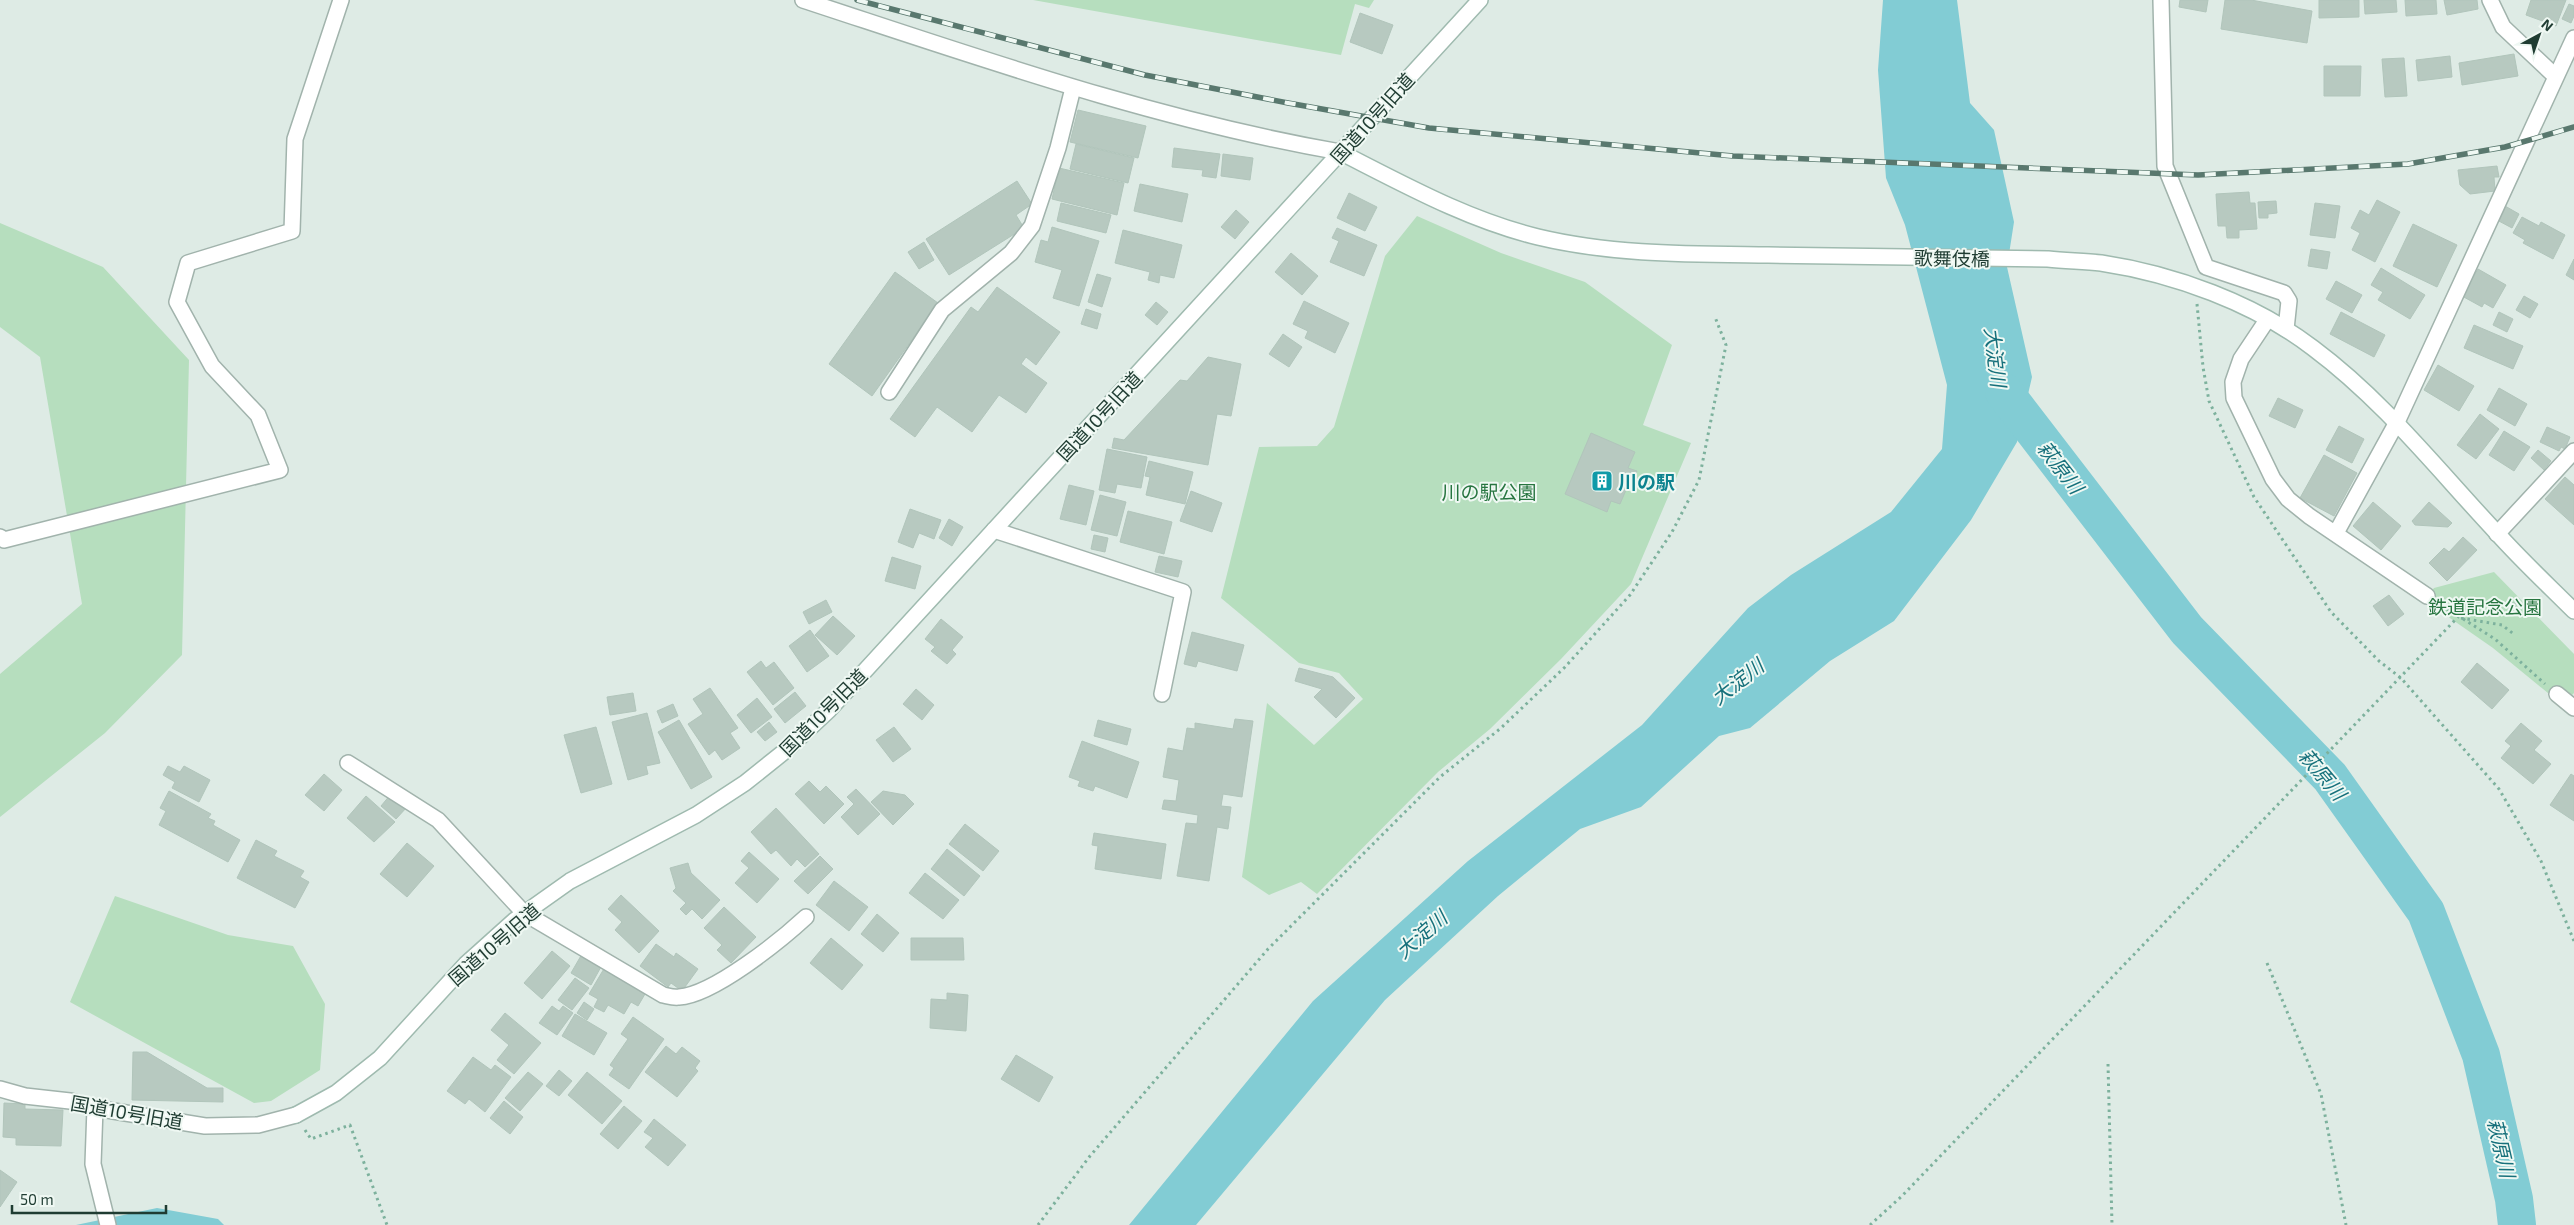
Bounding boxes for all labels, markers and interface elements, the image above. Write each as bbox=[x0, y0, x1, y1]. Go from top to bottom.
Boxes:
north arrow bbox=[2514, 10, 2564, 60]
text: N bbox=[2538, 15, 2557, 34]
street label: 国道10号旧道 bbox=[1325, 68, 1419, 168]
street label: 歌舞伎橋 bbox=[1914, 246, 1990, 270]
water label: 大淀川 bbox=[1980, 326, 2012, 390]
street label: 国道10号旧道 bbox=[1052, 366, 1146, 466]
water label: 萩原川 bbox=[2033, 436, 2090, 500]
building icon: 川の駅 bbox=[1590, 469, 1614, 493]
place label: 川の駅 bbox=[1618, 470, 1675, 493]
park label: 川の駅公園 bbox=[1441, 480, 1537, 503]
park label: 鉄道記念公園 bbox=[2428, 595, 2542, 618]
water label: 大淀川 bbox=[1706, 652, 1770, 709]
street label: 国道10号旧道 bbox=[775, 664, 871, 760]
water label: 萩原川 bbox=[2295, 743, 2353, 806]
street label: 国道10号旧道 bbox=[443, 898, 545, 990]
water label: 大淀川 bbox=[1390, 904, 1453, 963]
street label: 国道10号旧道 bbox=[69, 1091, 185, 1133]
water label: 萩原川 bbox=[2484, 1116, 2521, 1182]
scale bar bbox=[12, 1182, 166, 1214]
text: 50 m bbox=[20, 1190, 54, 1208]

